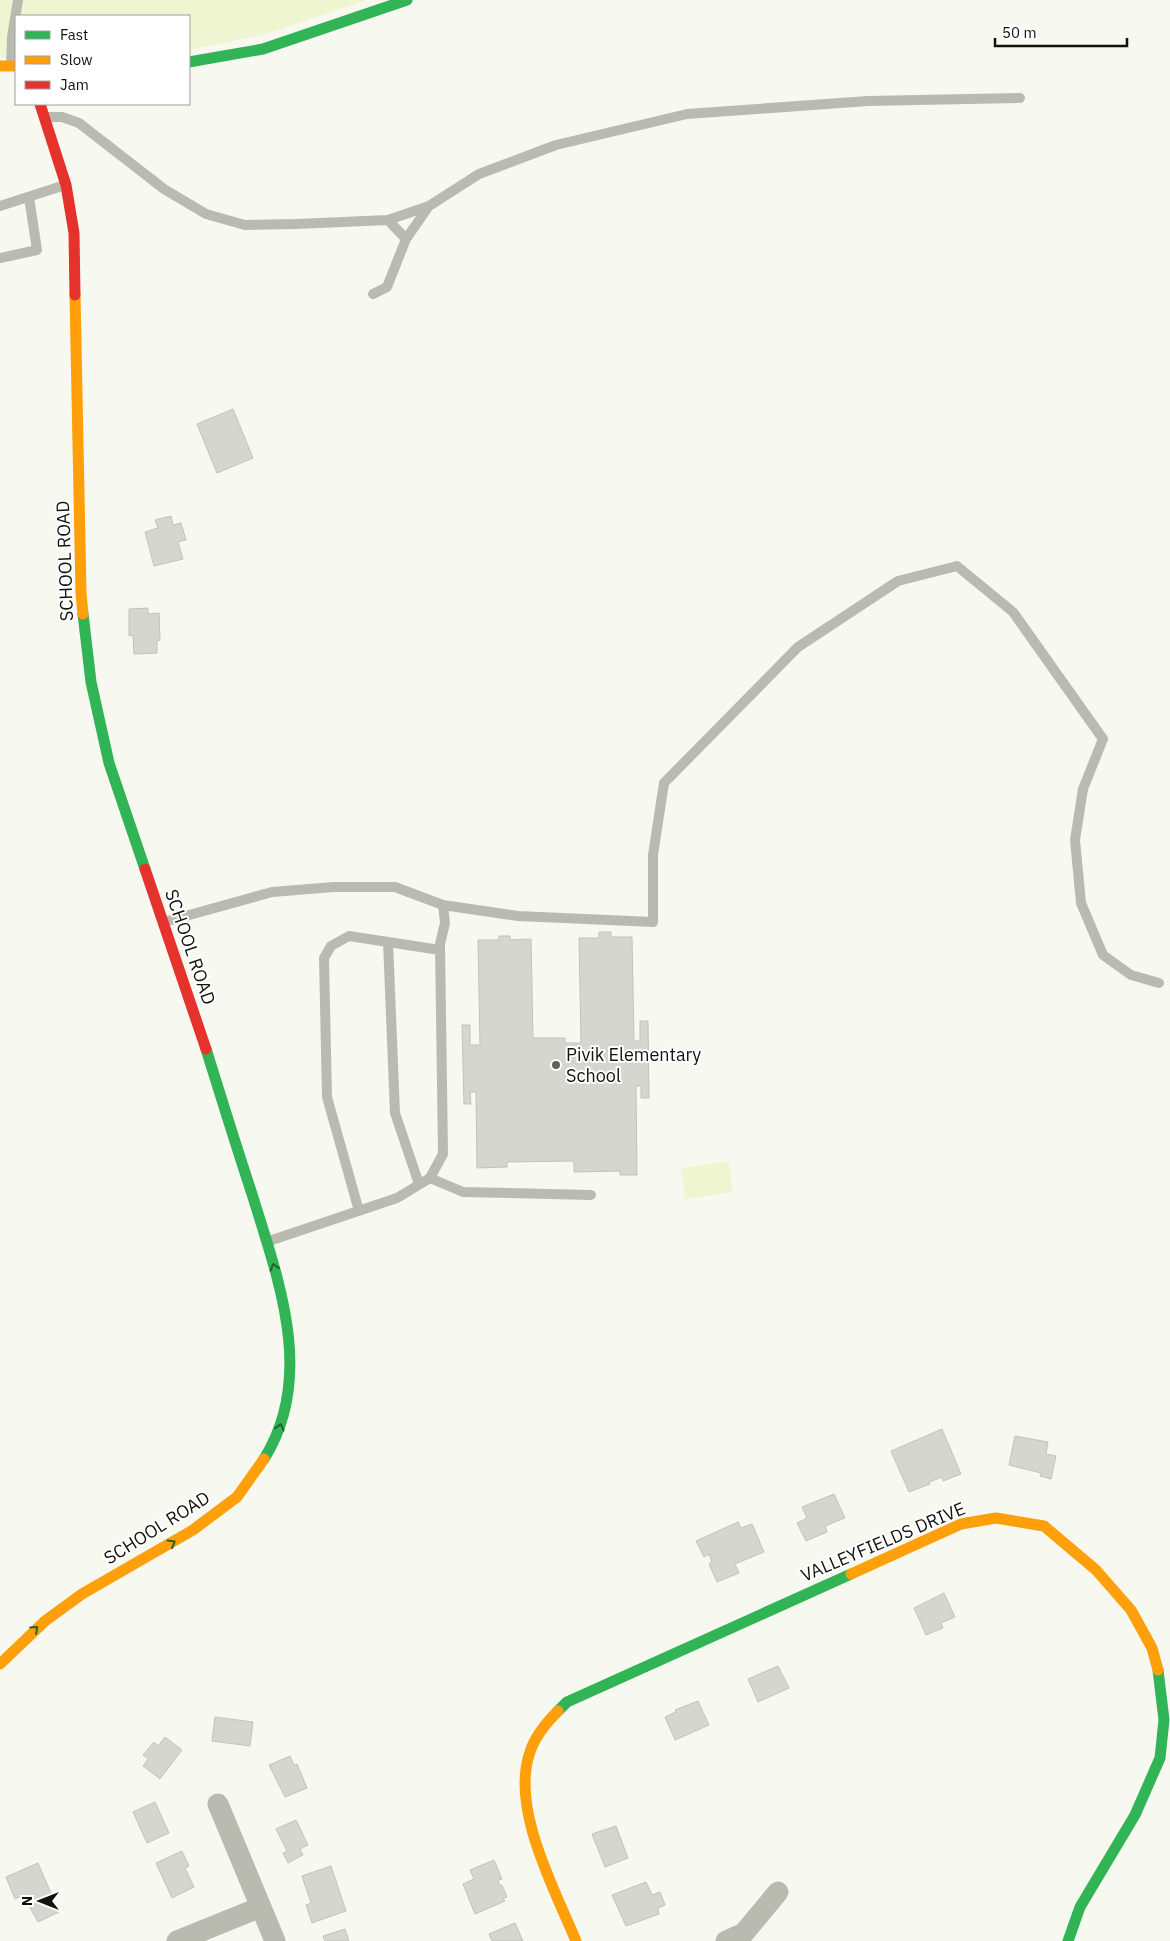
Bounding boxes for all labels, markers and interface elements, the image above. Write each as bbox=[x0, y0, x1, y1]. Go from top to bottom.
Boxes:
legend bbox=[15, 15, 190, 105]
scale bar bbox=[995, 15, 1128, 47]
text: 50 m bbox=[1002, 23, 1037, 42]
text: Fast bbox=[60, 25, 88, 44]
text: Slow bbox=[60, 50, 93, 69]
text: Jam bbox=[60, 75, 89, 94]
street label: SCHOOL ROAD bbox=[51, 500, 78, 622]
street label: SCHOOL ROAD bbox=[160, 886, 221, 1008]
place label: Pivik Elementary School bbox=[566, 1043, 701, 1087]
marker: Pivik Elementary School bbox=[550, 1059, 562, 1071]
one-way arrow bbox=[270, 1264, 280, 1272]
one-way arrow bbox=[274, 1423, 285, 1432]
street label: SCHOOL ROAD bbox=[100, 1486, 214, 1569]
street label: VALLEYFIELDS DRIVE bbox=[797, 1496, 968, 1587]
one-way arrow bbox=[166, 1539, 175, 1549]
one-way arrow bbox=[29, 1626, 38, 1635]
north arrow bbox=[15, 1876, 65, 1926]
text: N bbox=[18, 1896, 36, 1906]

